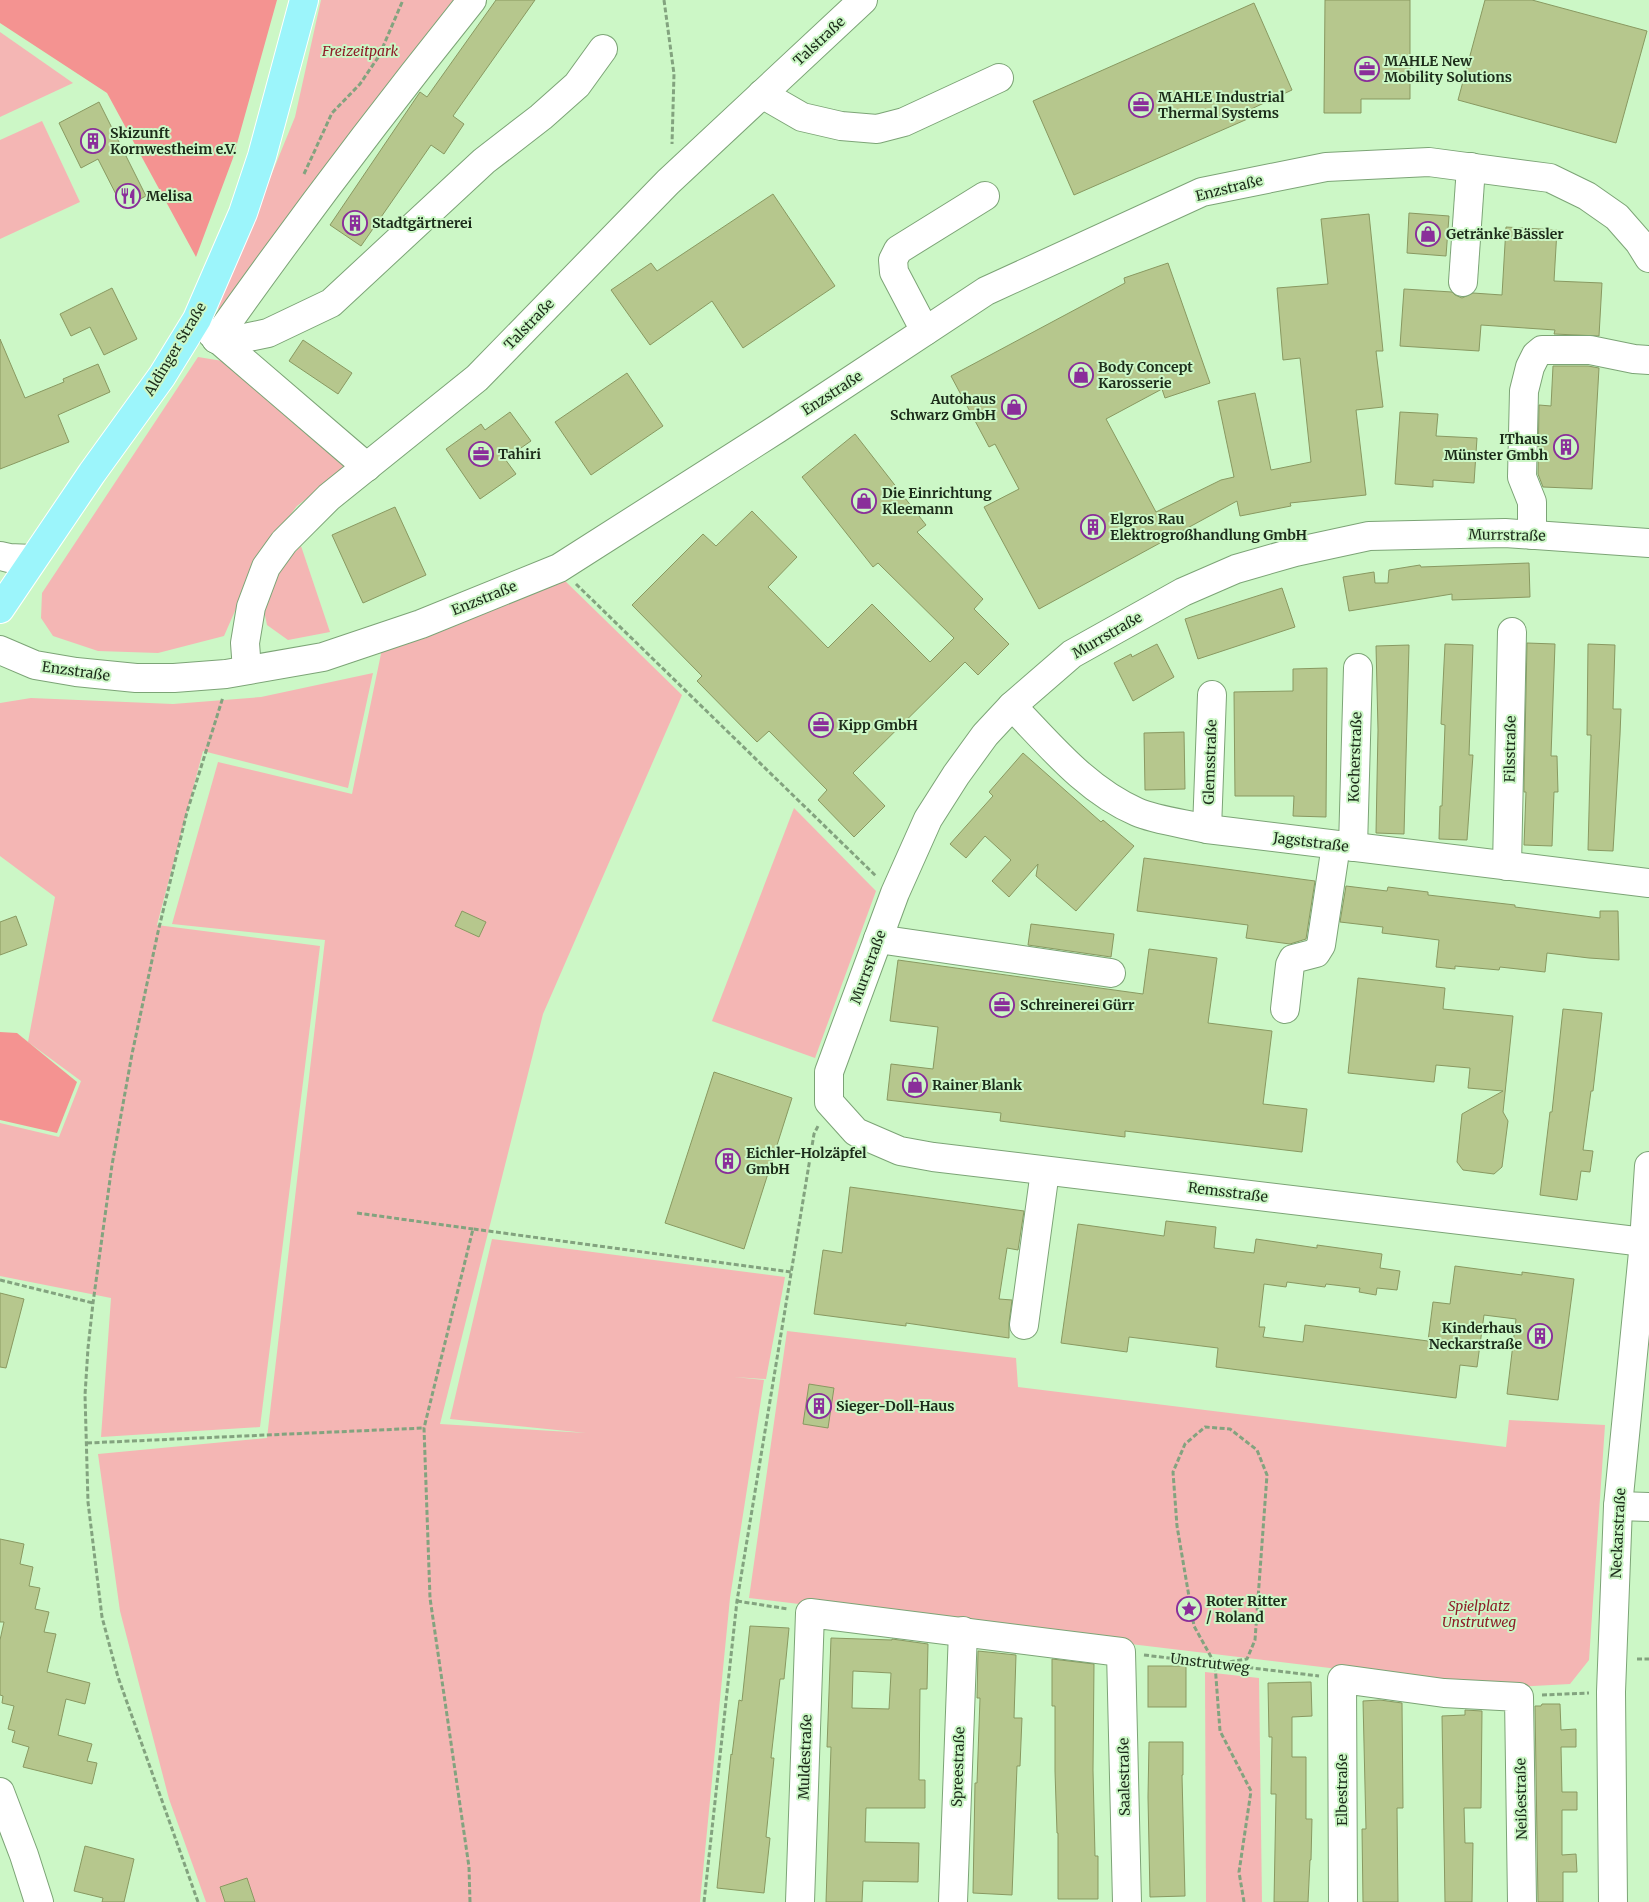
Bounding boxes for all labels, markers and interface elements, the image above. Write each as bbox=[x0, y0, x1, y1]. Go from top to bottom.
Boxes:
street label: Talstraße bbox=[789, 13, 849, 69]
park label: Freizeitpark bbox=[321, 42, 398, 60]
place label: MAHLE New Mobility Solutions bbox=[1384, 52, 1512, 86]
office icon: MAHLE New Mobility Solutions bbox=[1354, 56, 1380, 82]
place label: MAHLE Industrial Thermal Systems bbox=[1158, 88, 1285, 122]
office icon: MAHLE Industrial Thermal Systems bbox=[1128, 92, 1154, 118]
place label: Skizunft Kornwestheim e.V. bbox=[110, 124, 237, 158]
building icon: Skizunft Kornwestheim e.V. bbox=[80, 128, 106, 154]
street label: Enzstraße bbox=[1194, 171, 1264, 205]
restaurant icon: Melisa bbox=[115, 183, 141, 209]
place label: Melisa bbox=[146, 187, 192, 205]
building icon: Stadtgärtnerei bbox=[342, 210, 368, 236]
place label: Stadtgärtnerei bbox=[372, 214, 472, 232]
shop icon: Getränke Bässler bbox=[1415, 221, 1441, 247]
place label: Getränke Bässler bbox=[1446, 225, 1564, 243]
street label: Talstraße bbox=[500, 295, 558, 353]
street label: Aldinger Straße bbox=[140, 299, 210, 400]
place label: Body Concept Karosserie bbox=[1098, 358, 1193, 392]
shop icon: Body Concept Karosserie bbox=[1068, 362, 1094, 388]
street label: Enzstraße bbox=[798, 367, 866, 419]
place label: Autohaus Schwarz GmbH bbox=[890, 390, 996, 424]
shop icon: Autohaus Schwarz GmbH bbox=[1001, 394, 1027, 420]
place label: IThaus Münster Gmbh bbox=[1444, 430, 1549, 464]
building icon: IThaus Münster Gmbh bbox=[1553, 434, 1579, 460]
office icon: Tahiri bbox=[468, 441, 494, 467]
place label: Tahiri bbox=[498, 445, 541, 463]
place label: Die Einrichtung Kleemann bbox=[882, 484, 992, 518]
shop icon: Die Einrichtung Kleemann bbox=[851, 488, 877, 514]
place label: Elgros Rau Elektrogroßhandlung GmbH bbox=[1110, 510, 1307, 544]
building icon: Elgros Rau Elektrogroßhandlung GmbH bbox=[1080, 514, 1106, 540]
street label: Murrstraße bbox=[1468, 525, 1546, 545]
street label: Enzstraße bbox=[449, 577, 519, 619]
street label: Murrstraße bbox=[1069, 608, 1145, 662]
street label: Enzstraße bbox=[41, 657, 111, 685]
street label: Kocherstraße bbox=[1344, 711, 1366, 803]
office icon: Kipp GmbH bbox=[808, 712, 834, 738]
street label: Filsstraße bbox=[1500, 715, 1520, 783]
place label: Kipp GmbH bbox=[838, 716, 918, 734]
street label: Glemsstraße bbox=[1200, 719, 1220, 805]
street label: Jagststraße bbox=[1271, 828, 1350, 856]
street label: Murrstraße bbox=[846, 928, 890, 1006]
office icon: Schreinerei Gürr bbox=[989, 992, 1015, 1018]
place label: Schreinerei Gürr bbox=[1020, 996, 1135, 1014]
shop icon: Rainer Blank bbox=[902, 1072, 928, 1098]
place label: Rainer Blank bbox=[932, 1076, 1023, 1094]
place label: Eichler-Holzäpfel GmbH bbox=[746, 1144, 867, 1178]
building icon: Eichler-Holzäpfel GmbH bbox=[715, 1148, 741, 1174]
street label: Remsstraße bbox=[1187, 1178, 1269, 1206]
place label: Kinderhaus Neckarstraße bbox=[1429, 1319, 1522, 1353]
building icon: Kinderhaus Neckarstraße bbox=[1527, 1323, 1553, 1349]
building icon: Sieger-Doll-Haus bbox=[806, 1393, 832, 1419]
place label: Sieger-Doll-Haus bbox=[836, 1397, 954, 1415]
street label: Neckarstraße bbox=[1607, 1487, 1629, 1579]
place label: Roter Ritter / Roland bbox=[1206, 1592, 1287, 1626]
place icon: Roter Ritter / Roland bbox=[1176, 1596, 1202, 1622]
park label: Spielplatz Unstrutweg bbox=[1442, 1597, 1516, 1631]
street label: Unstrutweg bbox=[1169, 1649, 1251, 1677]
street label: Muldestraße bbox=[795, 1714, 815, 1800]
street label: Spreestraße bbox=[948, 1727, 968, 1807]
street label: Saalestraße bbox=[1114, 1738, 1134, 1816]
street label: Elbestraße bbox=[1333, 1754, 1351, 1826]
street label: Neißestraße bbox=[1511, 1758, 1531, 1840]

